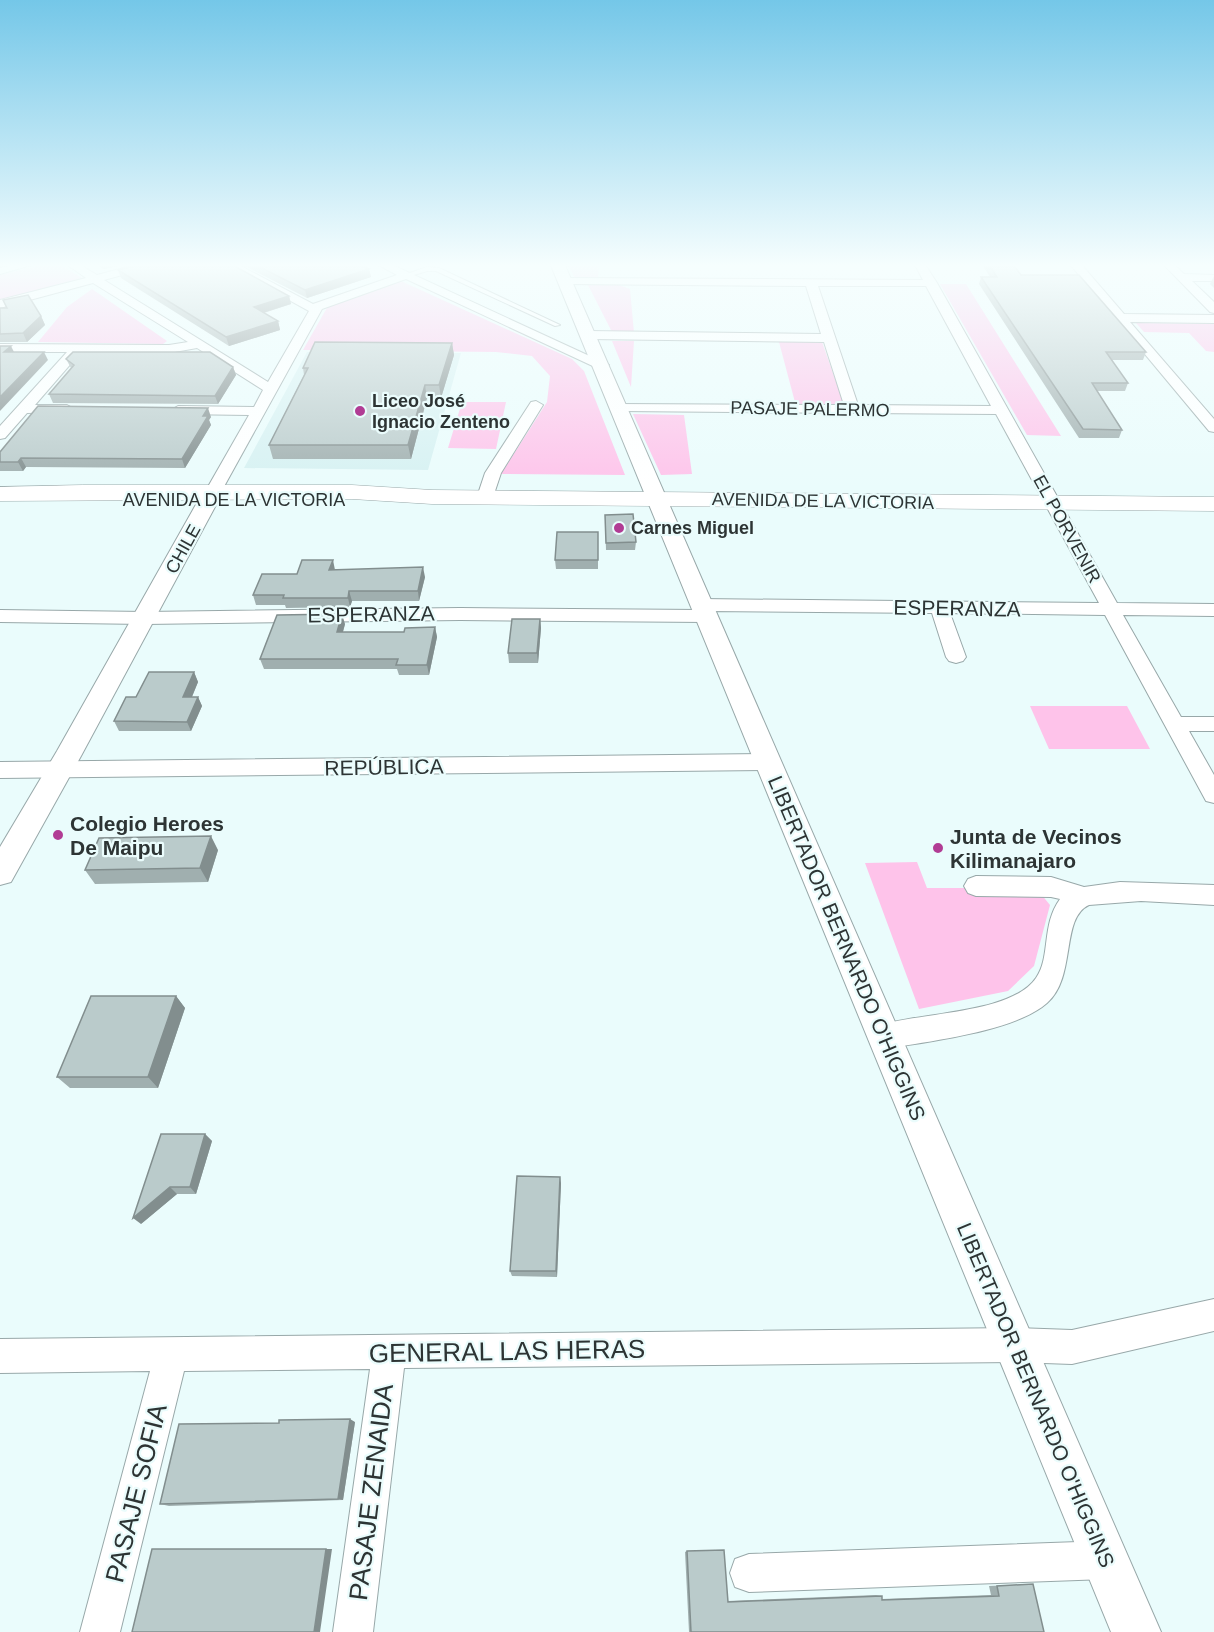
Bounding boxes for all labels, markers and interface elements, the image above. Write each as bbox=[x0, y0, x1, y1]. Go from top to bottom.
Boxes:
place label: Liceo José Ignacio Zenteno bbox=[372, 391, 510, 432]
street label: PASAJE PALERMO bbox=[730, 398, 890, 420]
marker: Liceo José Ignacio Zenteno bbox=[353, 404, 367, 418]
street label: EL PORVENIR bbox=[1029, 472, 1105, 586]
street label: AVENIDA DE LA VICTORIA bbox=[712, 489, 934, 513]
street label: AVENIDA DE LA VICTORIA bbox=[123, 490, 345, 510]
place label: Carnes Miguel bbox=[631, 518, 754, 538]
street label: CHILE bbox=[161, 521, 205, 577]
marker: Carnes Miguel bbox=[612, 521, 626, 535]
street label: ESPERANZA bbox=[893, 595, 1021, 621]
street label: ESPERANZA bbox=[307, 601, 435, 627]
street label: REPÚBLICA bbox=[324, 754, 444, 780]
street label: LIBERTADOR BERNARDO O'HIGGINS bbox=[764, 772, 930, 1124]
place label: Colegio Heroes De Maipu bbox=[70, 812, 224, 859]
place label: Junta de Vecinos Kilimanajaro bbox=[950, 825, 1122, 872]
marker: Colegio Heroes De Maipu bbox=[51, 828, 65, 842]
marker: Junta de Vecinos Kilimanajaro bbox=[931, 841, 945, 855]
street label: LIBERTADOR BERNARDO O'HIGGINS bbox=[953, 1219, 1119, 1571]
street label: GENERAL LAS HERAS bbox=[369, 1334, 645, 1368]
street label: PASAJE ZENAIDA bbox=[343, 1381, 399, 1602]
street label: PASAJE SOFIA bbox=[99, 1400, 173, 1585]

